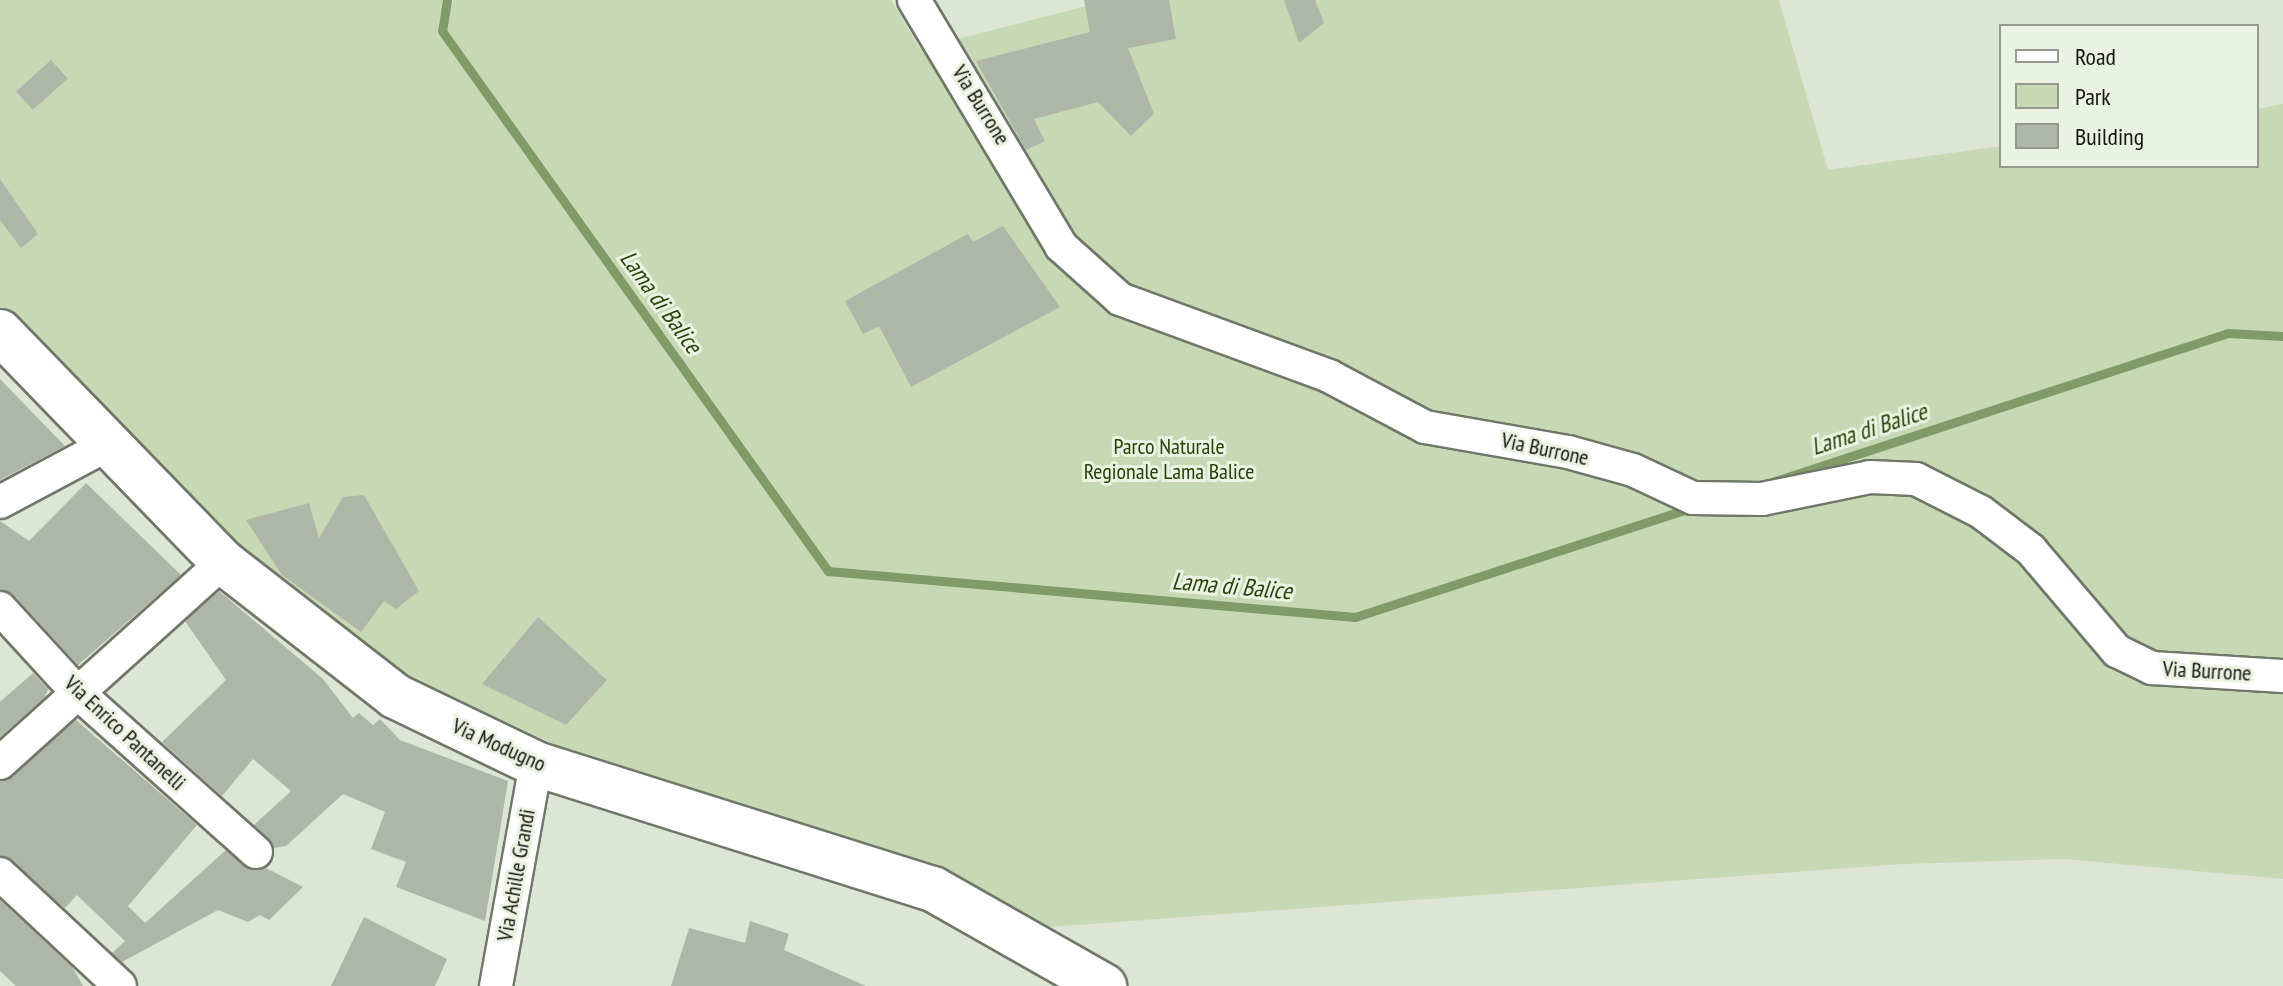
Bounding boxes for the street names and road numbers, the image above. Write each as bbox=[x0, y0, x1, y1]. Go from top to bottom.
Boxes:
street label: Via Burrone bbox=[946, 60, 1016, 150]
street label: Via Burrone bbox=[1499, 427, 1591, 471]
street label: Via Burrone bbox=[2162, 655, 2252, 687]
street label: Via Enrico Pantanelli bbox=[59, 670, 191, 796]
street label: Via Modugno bbox=[448, 713, 550, 777]
street label: Via Achille Grandi bbox=[491, 806, 541, 944]

